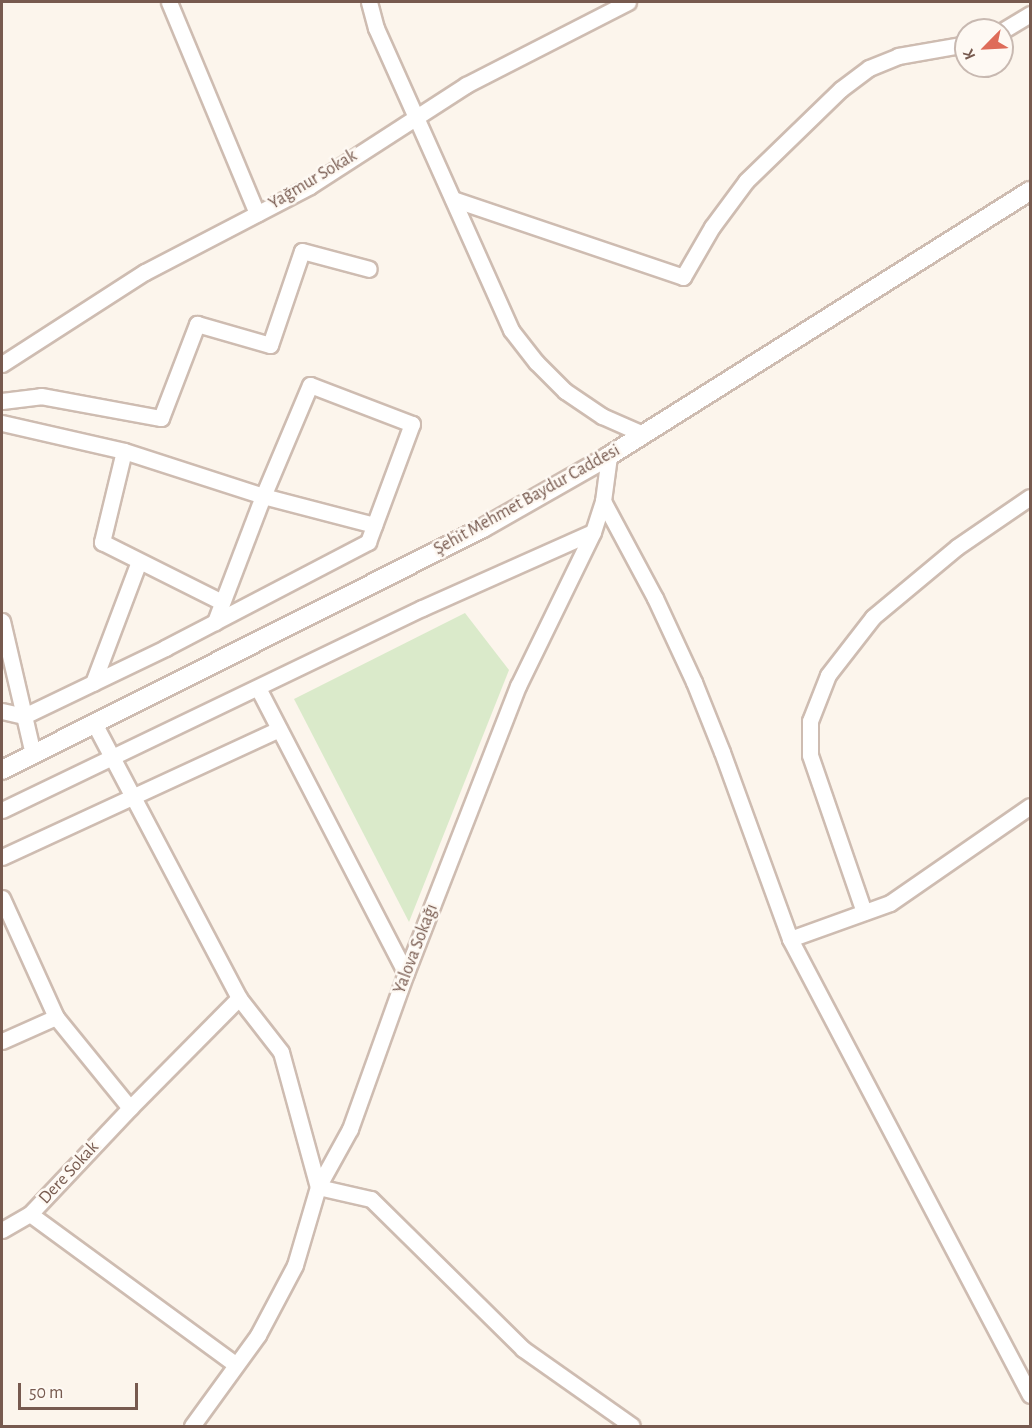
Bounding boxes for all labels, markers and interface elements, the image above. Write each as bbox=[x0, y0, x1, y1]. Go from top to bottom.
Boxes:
north arrow bbox=[954, 18, 1014, 78]
text: K bbox=[960, 47, 979, 62]
street label: Yağmur Sokak bbox=[265, 145, 361, 215]
street label: Şehit Mehmet Baydur Caddesi bbox=[430, 440, 624, 560]
street label: Yalova Sokağı bbox=[389, 901, 443, 997]
street label: Dere Sokak bbox=[34, 1137, 104, 1209]
scale bar bbox=[21, 1371, 141, 1409]
text: 50 m bbox=[29, 1384, 63, 1402]

